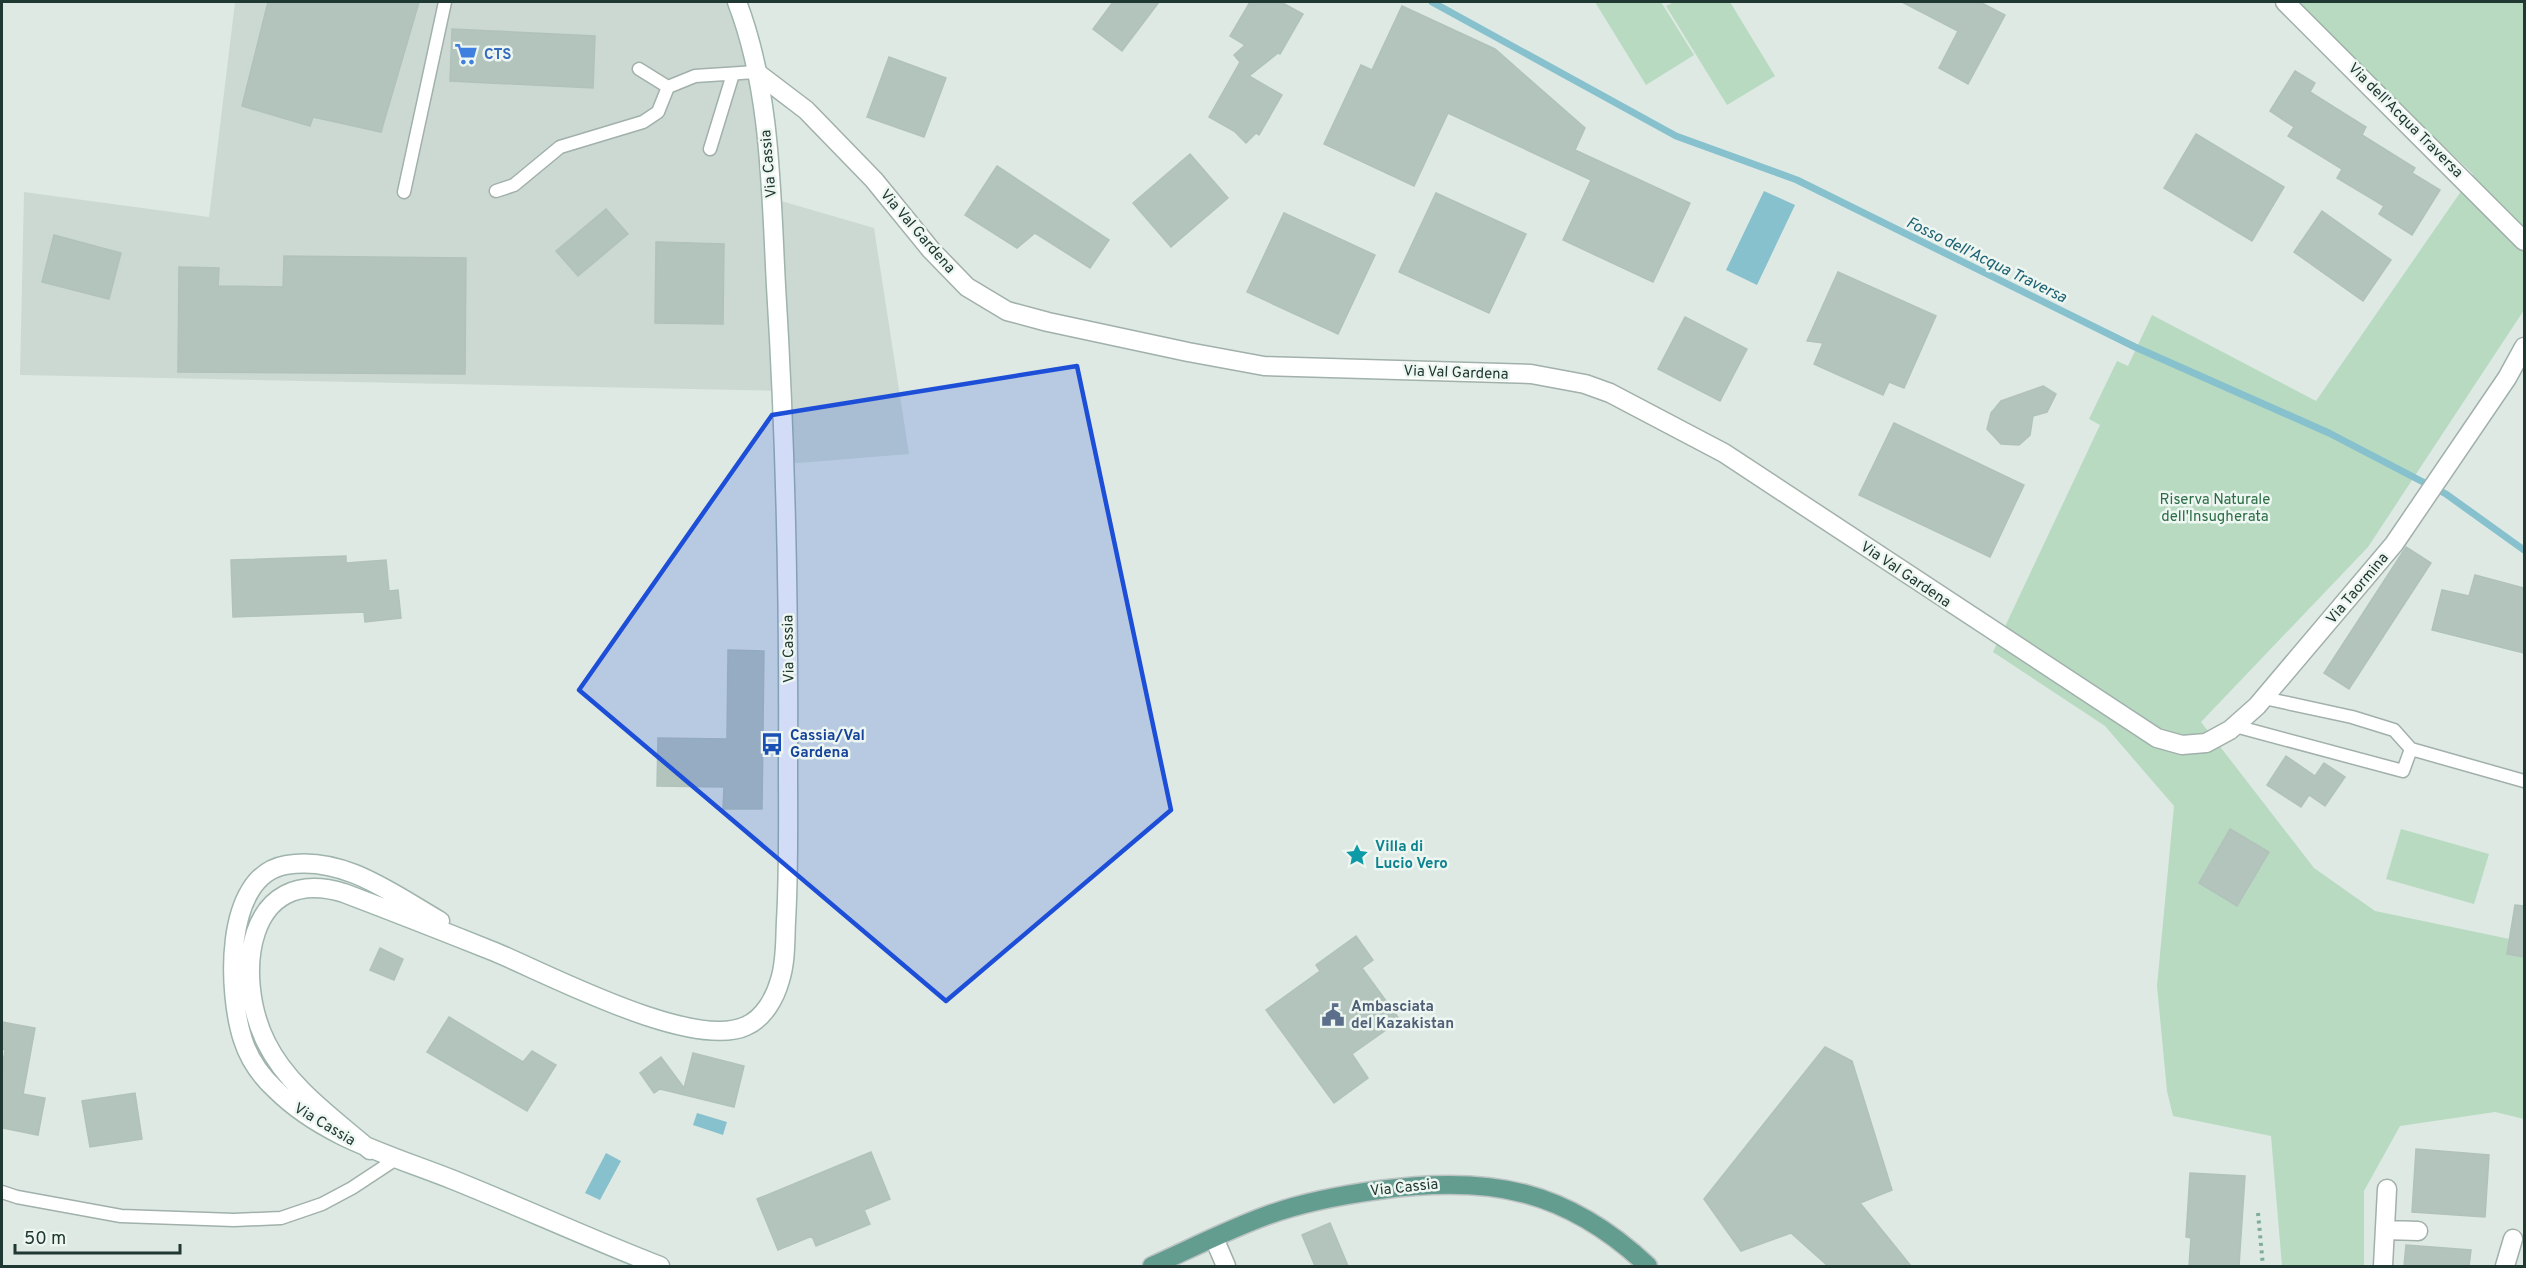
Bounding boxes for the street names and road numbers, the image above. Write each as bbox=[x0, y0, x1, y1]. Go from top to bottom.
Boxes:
street label: Via dell'Acqua Traversa bbox=[2343, 59, 2467, 183]
street label: Via Cassia bbox=[757, 129, 782, 199]
street label: Via Val Gardena bbox=[875, 186, 959, 278]
street label: Via Val Gardena bbox=[1403, 362, 1509, 385]
street label: Via Val Gardena bbox=[1856, 538, 1954, 613]
street label: Via Taormina bbox=[2323, 549, 2393, 629]
street label: Via Cassia bbox=[779, 615, 800, 683]
street label: Via Cassia bbox=[290, 1100, 358, 1151]
street label: Via Cassia bbox=[1369, 1175, 1439, 1202]

